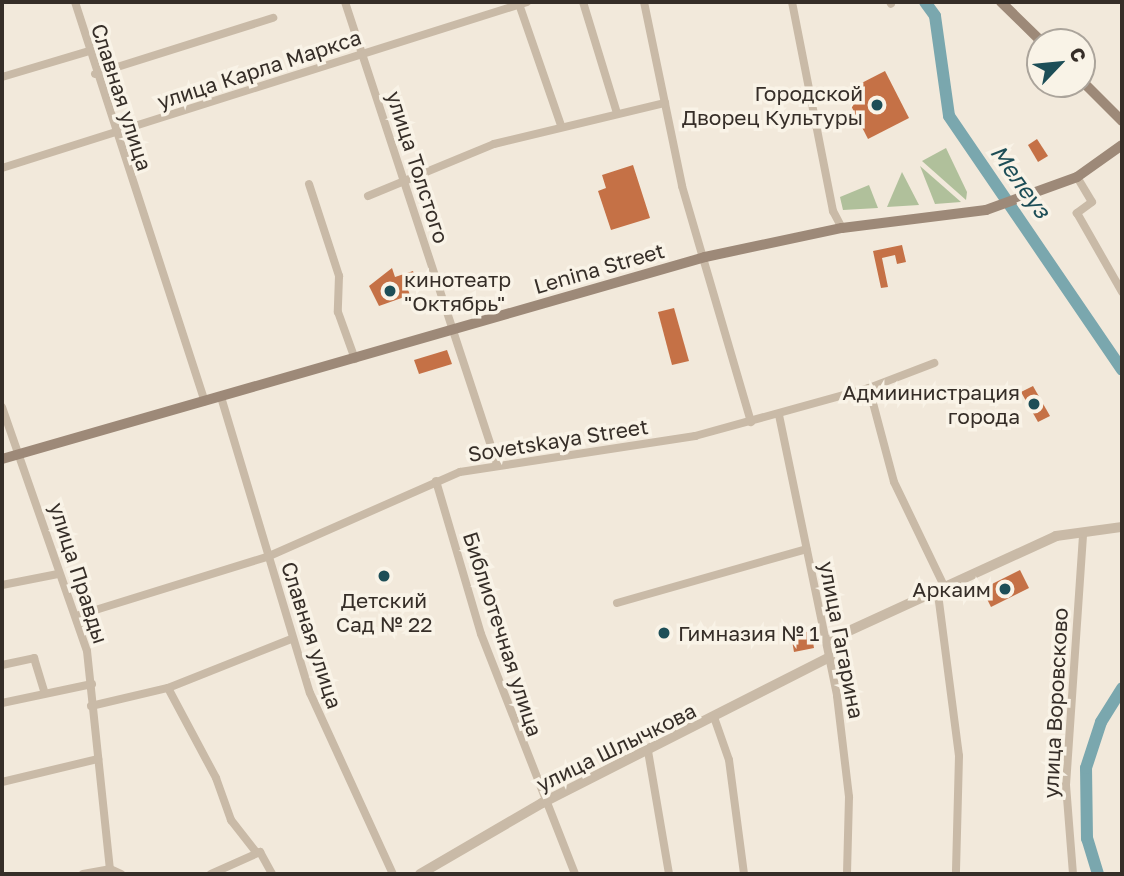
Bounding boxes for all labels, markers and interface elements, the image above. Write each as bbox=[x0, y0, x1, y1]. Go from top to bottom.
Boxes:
street label: Славная улица bbox=[86, 20, 158, 174]
street label: улица Карла Маркса bbox=[154, 24, 364, 114]
north arrow bbox=[1026, 28, 1096, 98]
text: С bbox=[1065, 43, 1092, 66]
place label: Городской Дворец Культуры bbox=[682, 80, 863, 130]
street label: улица Толстого bbox=[381, 88, 455, 246]
marker: Городской Дворец Культуры bbox=[869, 97, 885, 113]
water label: Мелеуз bbox=[985, 139, 1057, 223]
street label: Lenina Street bbox=[531, 237, 667, 299]
place label: кинотеатр "Октябрь" bbox=[404, 266, 511, 316]
marker: кинотеатр "Октябрь" bbox=[382, 283, 398, 299]
place label: Адмиинистрация города bbox=[842, 379, 1020, 429]
marker: Адмиинистрация города bbox=[1026, 396, 1042, 412]
street label: Sovetskaya Street bbox=[466, 413, 650, 467]
street label: улица Правды bbox=[44, 499, 114, 647]
street label: Библиотечная улица bbox=[458, 528, 548, 740]
street label: Славная улица bbox=[276, 558, 348, 712]
street label: улица Гагарина bbox=[814, 559, 870, 721]
marker: Детский Сад № 22 bbox=[376, 568, 392, 584]
place label: Аркаим bbox=[912, 576, 991, 602]
marker: Аркаим bbox=[997, 581, 1013, 597]
place label: Детский Сад № 22 bbox=[336, 587, 432, 637]
street label: улица Воровсково bbox=[1037, 607, 1073, 799]
place label: Гимназия № 1 bbox=[678, 620, 820, 646]
marker: Гимназия № 1 bbox=[656, 625, 672, 641]
street label: улица Шлычкова bbox=[532, 697, 700, 797]

